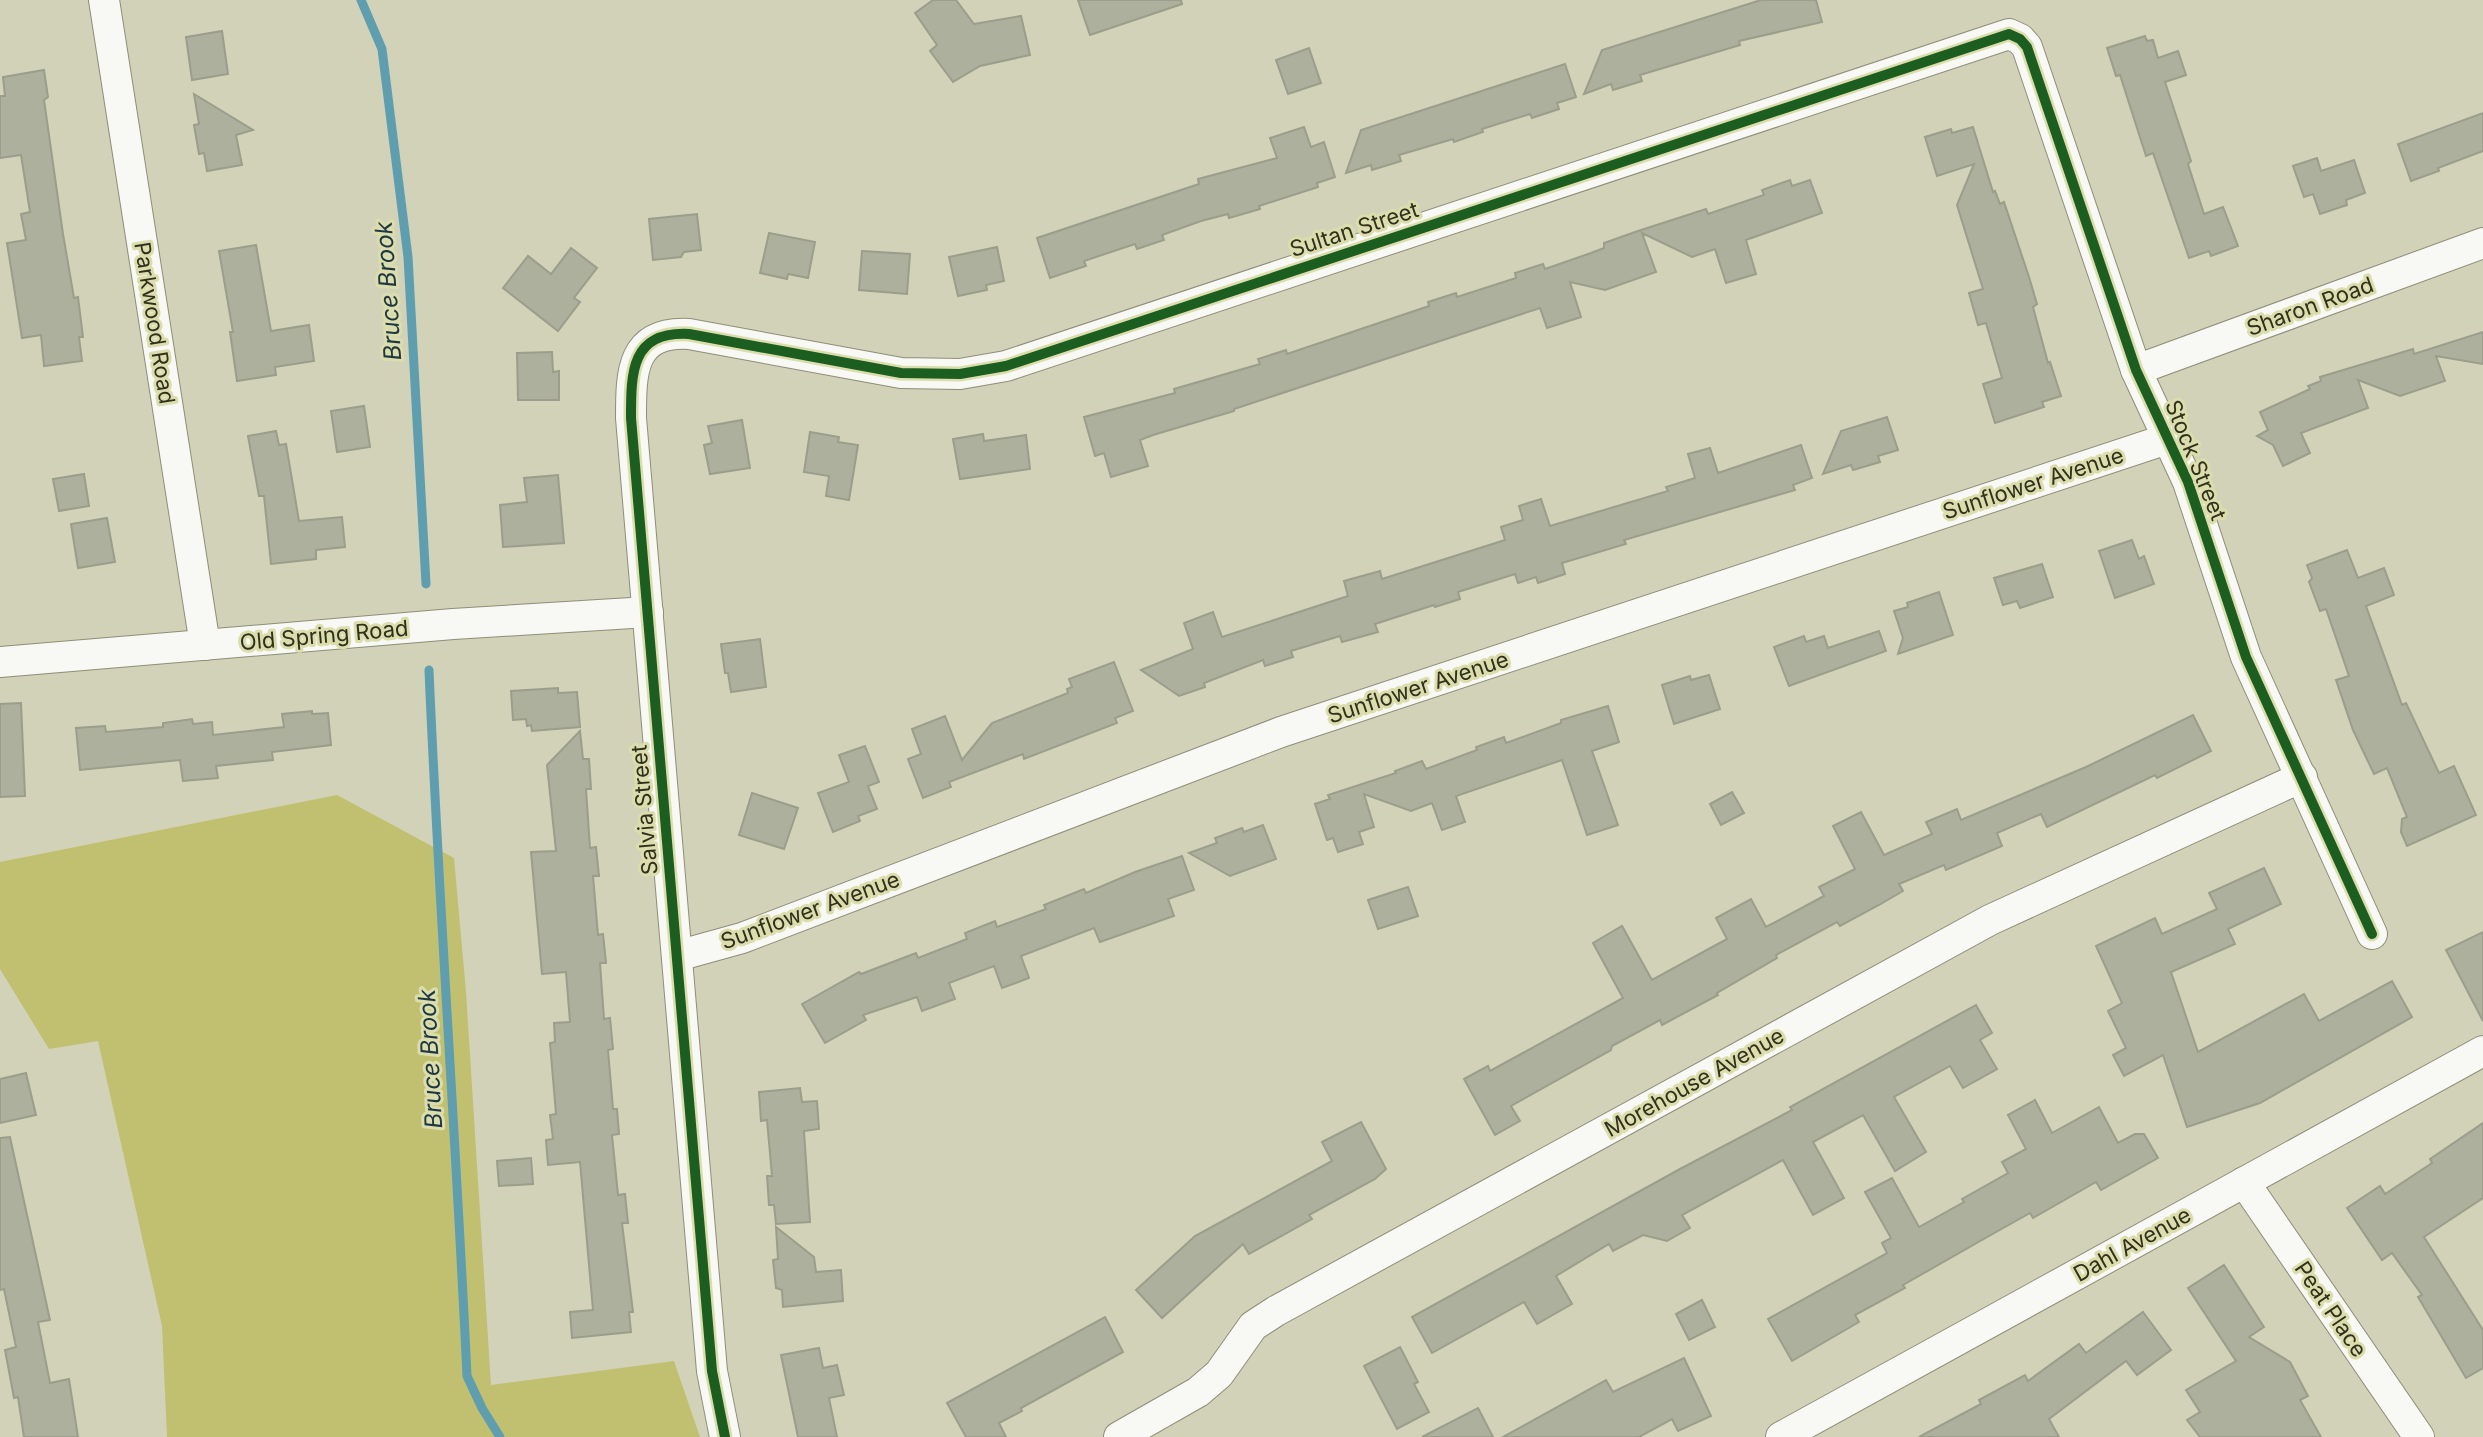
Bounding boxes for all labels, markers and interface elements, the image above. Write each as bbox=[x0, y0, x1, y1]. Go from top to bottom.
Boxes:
street label: Sultan Street bbox=[1286, 196, 1422, 262]
water label: Bruce Brook bbox=[369, 220, 407, 362]
street label: Parkwood Road bbox=[129, 240, 181, 406]
street label: Sharon Road bbox=[2243, 271, 2377, 341]
street label: Stock Street bbox=[2160, 396, 2232, 524]
street label: Sunflower Avenue bbox=[1939, 441, 2127, 525]
street label: Old Spring Road bbox=[239, 615, 409, 655]
street label: Sunflower Avenue bbox=[1324, 645, 1512, 729]
street label: Salvia Street bbox=[625, 744, 663, 876]
street label: Sunflower Avenue bbox=[717, 866, 903, 954]
water label: Bruce Brook bbox=[412, 988, 448, 1129]
street label: Morehouse Avenue bbox=[1600, 1022, 1788, 1142]
street label: Dahl Avenue bbox=[2069, 1201, 2195, 1287]
street label: Peat Place bbox=[2290, 1256, 2372, 1362]

